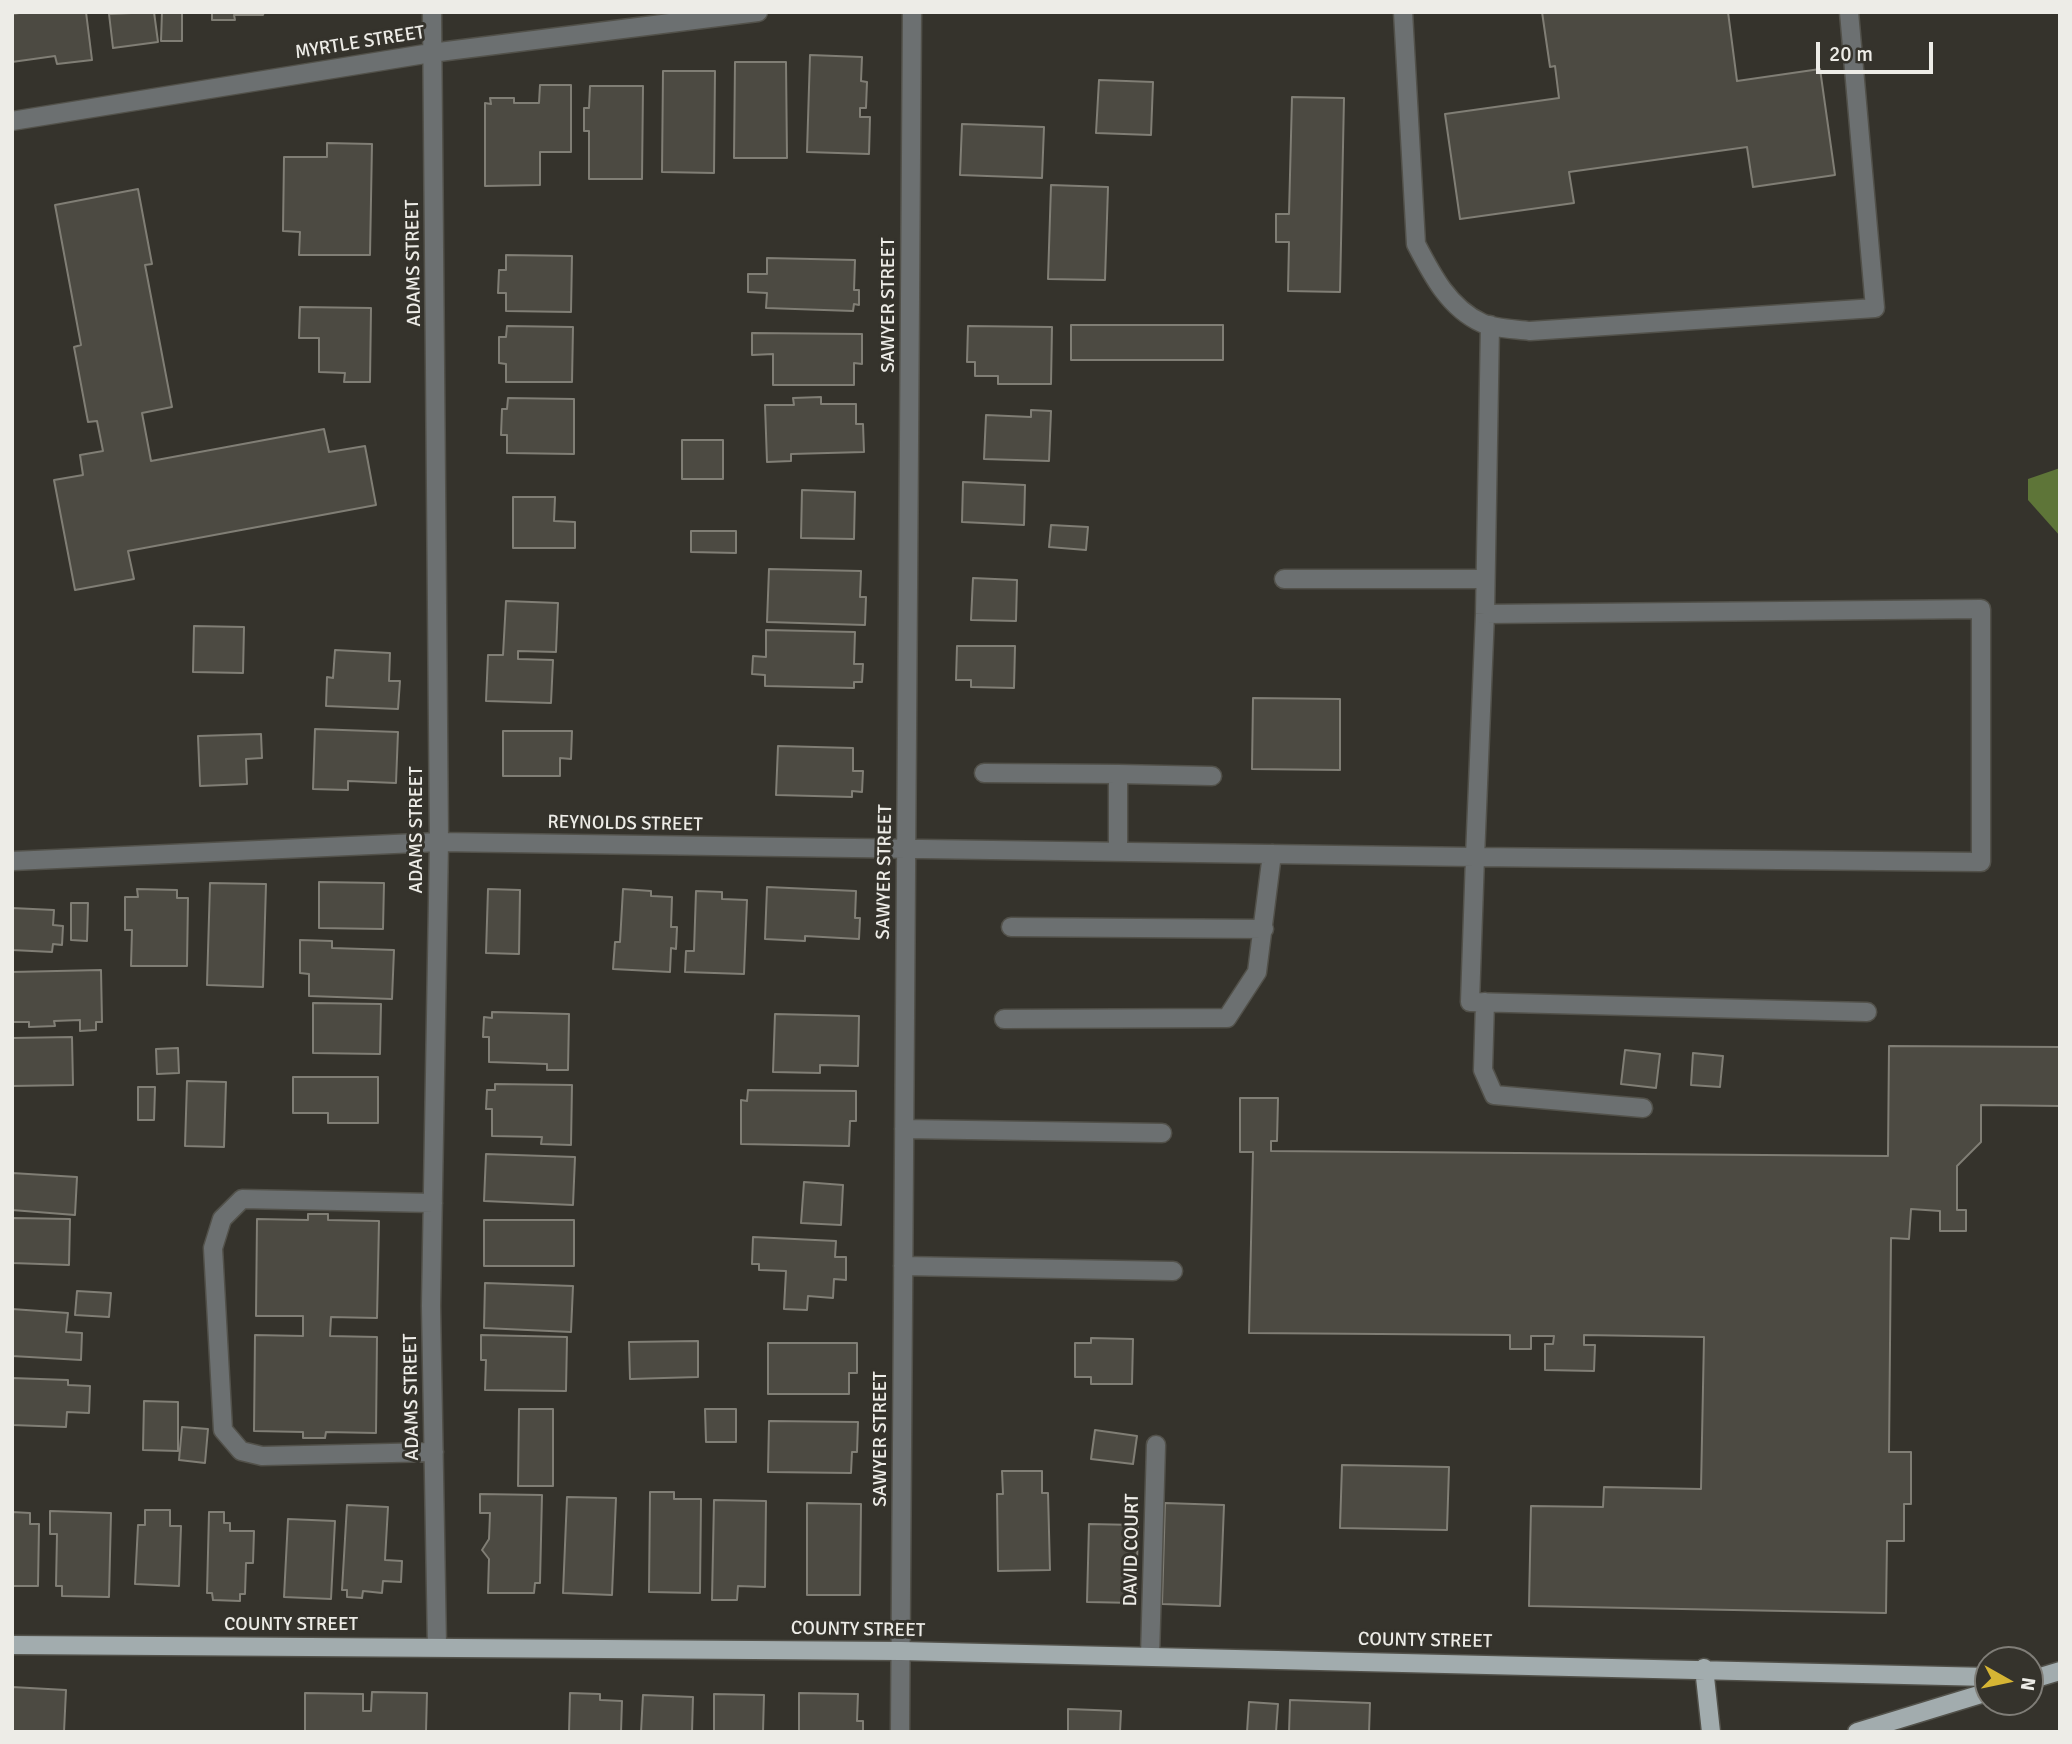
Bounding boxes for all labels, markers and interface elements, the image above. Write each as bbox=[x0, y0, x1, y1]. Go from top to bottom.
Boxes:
street label: MYRTLE STREET bbox=[293, 21, 427, 65]
scale bar bbox=[1820, 28, 1937, 72]
text: 20 m bbox=[1829, 41, 1873, 67]
street label: ADAMS STREET bbox=[401, 199, 427, 327]
street label: SAWYER STREET bbox=[878, 237, 900, 373]
street label: ADAMS STREET bbox=[406, 766, 428, 894]
street label: SAWYER STREET bbox=[872, 804, 898, 940]
street label: REYNOLDS STREET bbox=[547, 811, 703, 837]
street label: ADAMS STREET bbox=[399, 1333, 425, 1461]
street label: SAWYER STREET bbox=[870, 1371, 892, 1507]
street label: DAVID COURT bbox=[1120, 1493, 1144, 1607]
street label: COUNTY STREET bbox=[224, 1614, 358, 1636]
street label: COUNTY STREET bbox=[791, 1617, 925, 1643]
street label: COUNTY STREET bbox=[1358, 1628, 1492, 1654]
north arrow bbox=[1974, 1646, 2044, 1716]
text: N bbox=[2015, 1676, 2041, 1692]

